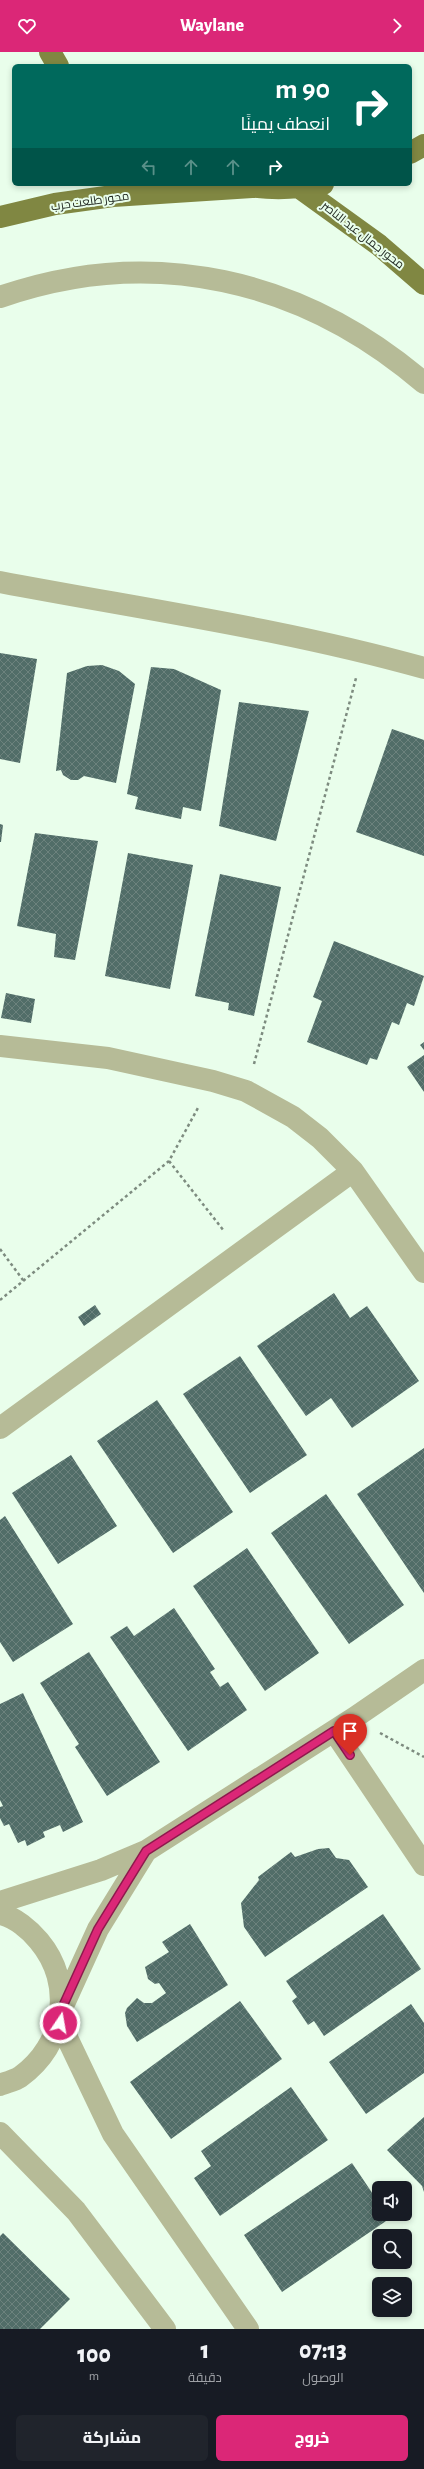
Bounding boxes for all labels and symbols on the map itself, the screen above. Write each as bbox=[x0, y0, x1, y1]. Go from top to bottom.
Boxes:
street label: محور طلعت حرب bbox=[50, 190, 130, 213]
street label: محور جمال عبد الناصر bbox=[318, 199, 406, 272]
pin bbox=[333, 1714, 367, 1755]
position arrow bbox=[39, 2002, 81, 2044]

